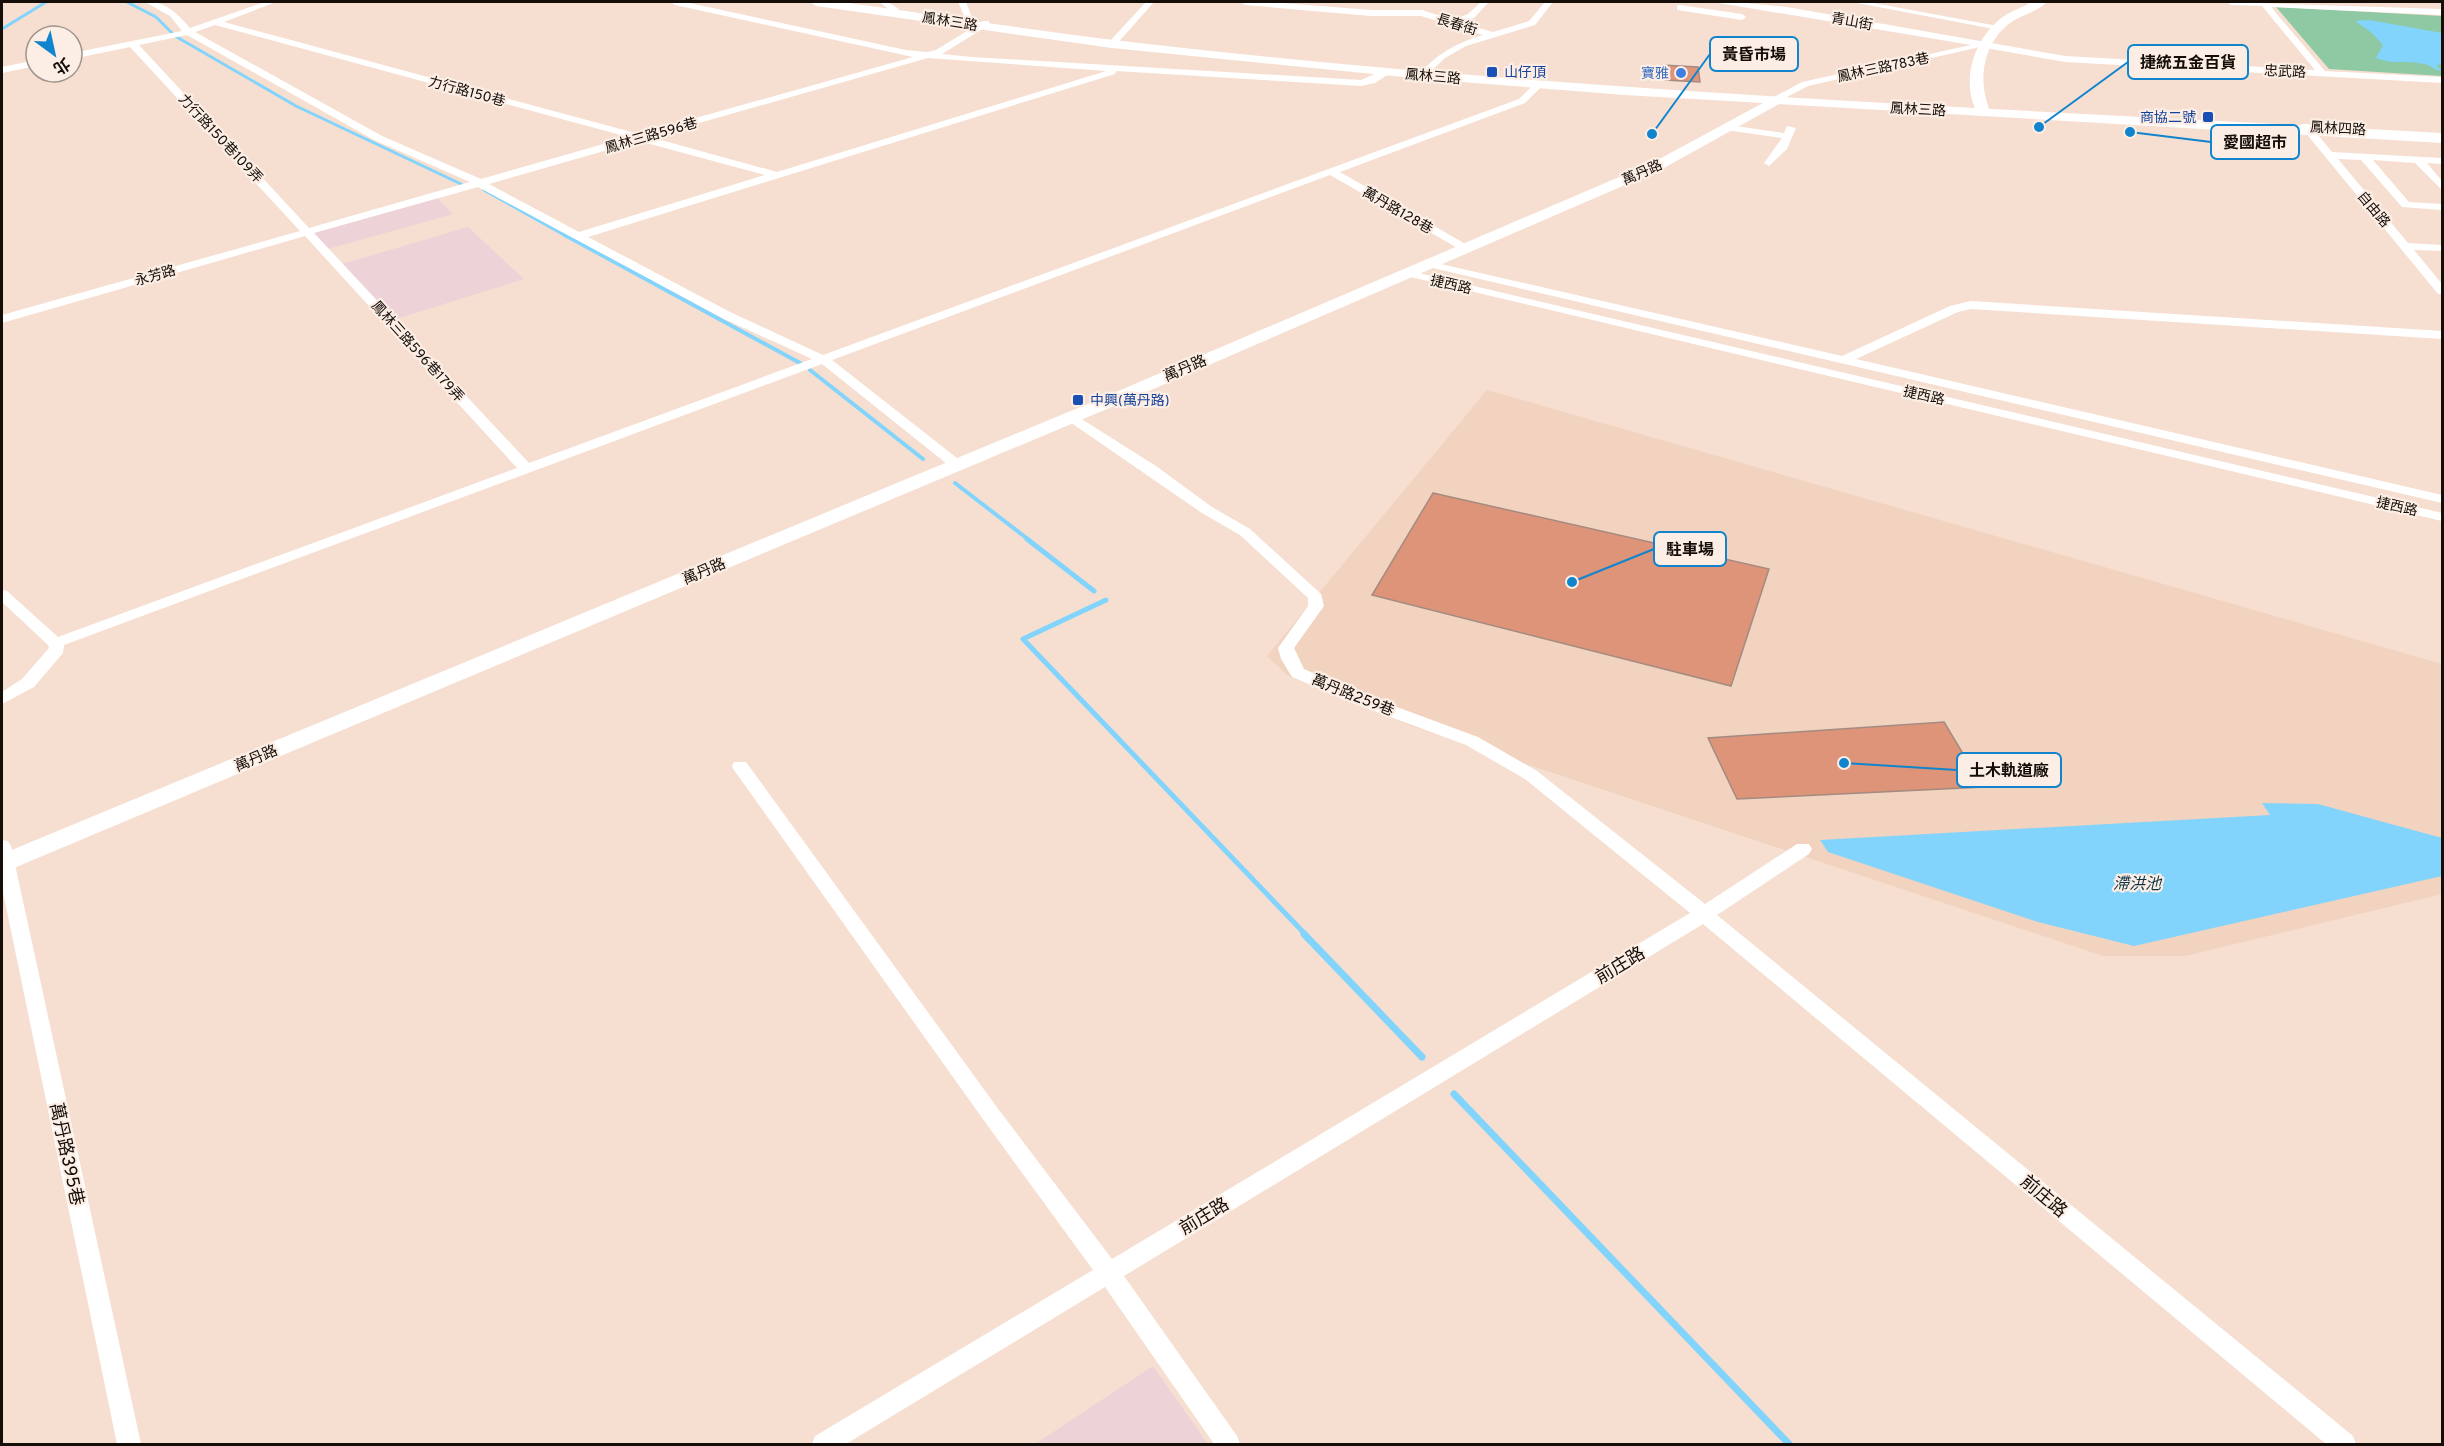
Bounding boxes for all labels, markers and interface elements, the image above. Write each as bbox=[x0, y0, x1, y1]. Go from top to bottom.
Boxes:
street label: 鳳林三路 bbox=[921, 10, 979, 35]
street label: 青山街 bbox=[1830, 10, 1874, 34]
street label: 長春街 bbox=[1434, 11, 1479, 40]
north arrow bbox=[24, 24, 84, 84]
callout: 黃昏市場 bbox=[1710, 37, 1798, 71]
callout: 捷統五金百貨 bbox=[2128, 45, 2248, 79]
text: 黃昏市場 bbox=[1722, 46, 1786, 66]
street label: 鳳林三路783巷 bbox=[1836, 50, 1931, 87]
text: 北 bbox=[49, 52, 73, 78]
text: 捷統五金百貨 bbox=[2140, 53, 2236, 74]
street label: 忠武路 bbox=[2264, 63, 2306, 82]
marker: 山仔頂 bbox=[1485, 65, 1499, 79]
place label: 山仔頂 bbox=[1504, 65, 1546, 82]
place label: 寶雅 bbox=[1641, 66, 1669, 83]
marker: 寶雅 bbox=[1674, 66, 1688, 80]
street label: 鳳林三路 bbox=[1404, 67, 1462, 88]
street label: 力行路150巷 bbox=[426, 74, 507, 111]
street label: 力行路150巷109弄 bbox=[174, 91, 265, 187]
street label: 鳳林三路 bbox=[1890, 101, 1946, 120]
place label: 商協二號 bbox=[2140, 109, 2196, 127]
marker: 商協二號 bbox=[2201, 110, 2215, 124]
street label: 鳳林三路596巷 bbox=[603, 115, 700, 158]
street label: 鳳林四路 bbox=[2310, 120, 2366, 139]
callout: 愛國超市 bbox=[2211, 125, 2299, 159]
text: 愛國超市 bbox=[2223, 134, 2287, 154]
street label: 萬丹路 bbox=[1620, 157, 1665, 190]
street label: 萬丹路128巷 bbox=[1359, 184, 1435, 238]
street label: 自由路 bbox=[2353, 188, 2393, 232]
street label: 永芳路 bbox=[133, 262, 178, 290]
street label: 捷西路 bbox=[1428, 272, 1473, 298]
street label: 鳳林三路596巷179弄 bbox=[367, 298, 467, 406]
street label: 萬丹路 bbox=[1161, 352, 1210, 387]
street label: 捷西路 bbox=[1901, 383, 1946, 409]
marker: 中興(萬丹路) bbox=[1071, 393, 1085, 407]
place label: 中興(萬丹路) bbox=[1090, 393, 1170, 410]
street label: 捷西路 bbox=[2374, 494, 2419, 520]
callout: 駐車場 bbox=[1654, 532, 1726, 566]
text: 駐車場 bbox=[1666, 541, 1714, 561]
street label: 萬丹路 bbox=[680, 555, 729, 590]
street label: 萬丹路259巷 bbox=[1308, 671, 1396, 722]
street label: 萬丹路 bbox=[232, 742, 281, 777]
callout: 土木軌道廠 bbox=[1957, 753, 2061, 787]
text: 土木軌道廠 bbox=[1969, 761, 2049, 782]
water label: 滯洪池 bbox=[2113, 875, 2163, 895]
street label: 前庄路 bbox=[1592, 943, 1650, 990]
street label: 萬丹路395巷 bbox=[43, 1101, 88, 1208]
street label: 前庄路 bbox=[2015, 1171, 2071, 1223]
street label: 前庄路 bbox=[1176, 1194, 1234, 1241]

